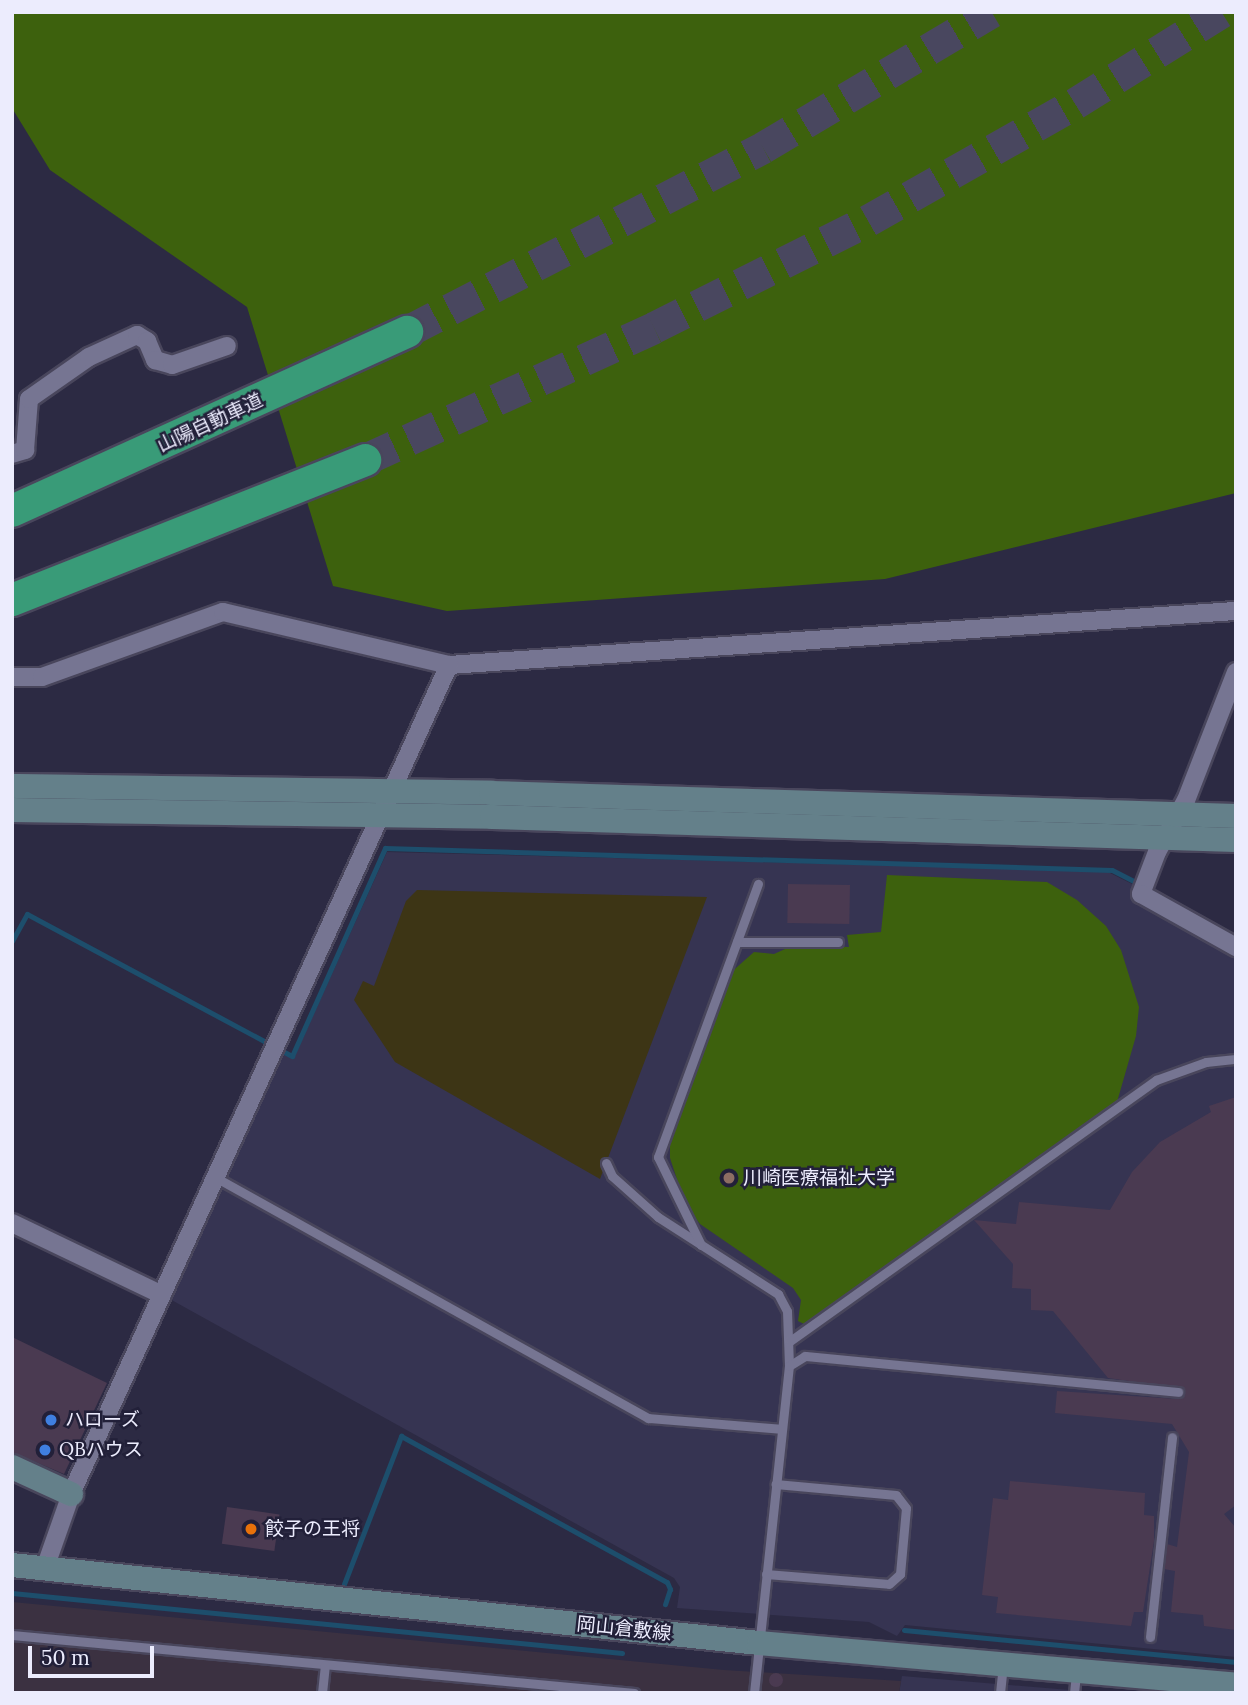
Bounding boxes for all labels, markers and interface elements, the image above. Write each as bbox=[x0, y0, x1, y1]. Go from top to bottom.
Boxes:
street label: 山陽自動車道 bbox=[154, 389, 266, 457]
place label: 川崎医療福祉大学 bbox=[743, 1167, 895, 1189]
marker: 川崎医療福祉大学 bbox=[721, 1170, 737, 1186]
place label: ハローズ bbox=[65, 1409, 141, 1431]
marker: ハローズ bbox=[43, 1412, 59, 1428]
place label: QBハウス bbox=[59, 1439, 143, 1461]
marker: QBハウス bbox=[37, 1442, 53, 1458]
place label: 餃子の王将 bbox=[265, 1518, 360, 1540]
marker: 餃子の王将 bbox=[243, 1521, 259, 1537]
street label: 岡山倉敷線 bbox=[576, 1613, 672, 1645]
scale bar bbox=[32, 1632, 158, 1676]
text: 50 m bbox=[41, 1644, 90, 1671]

